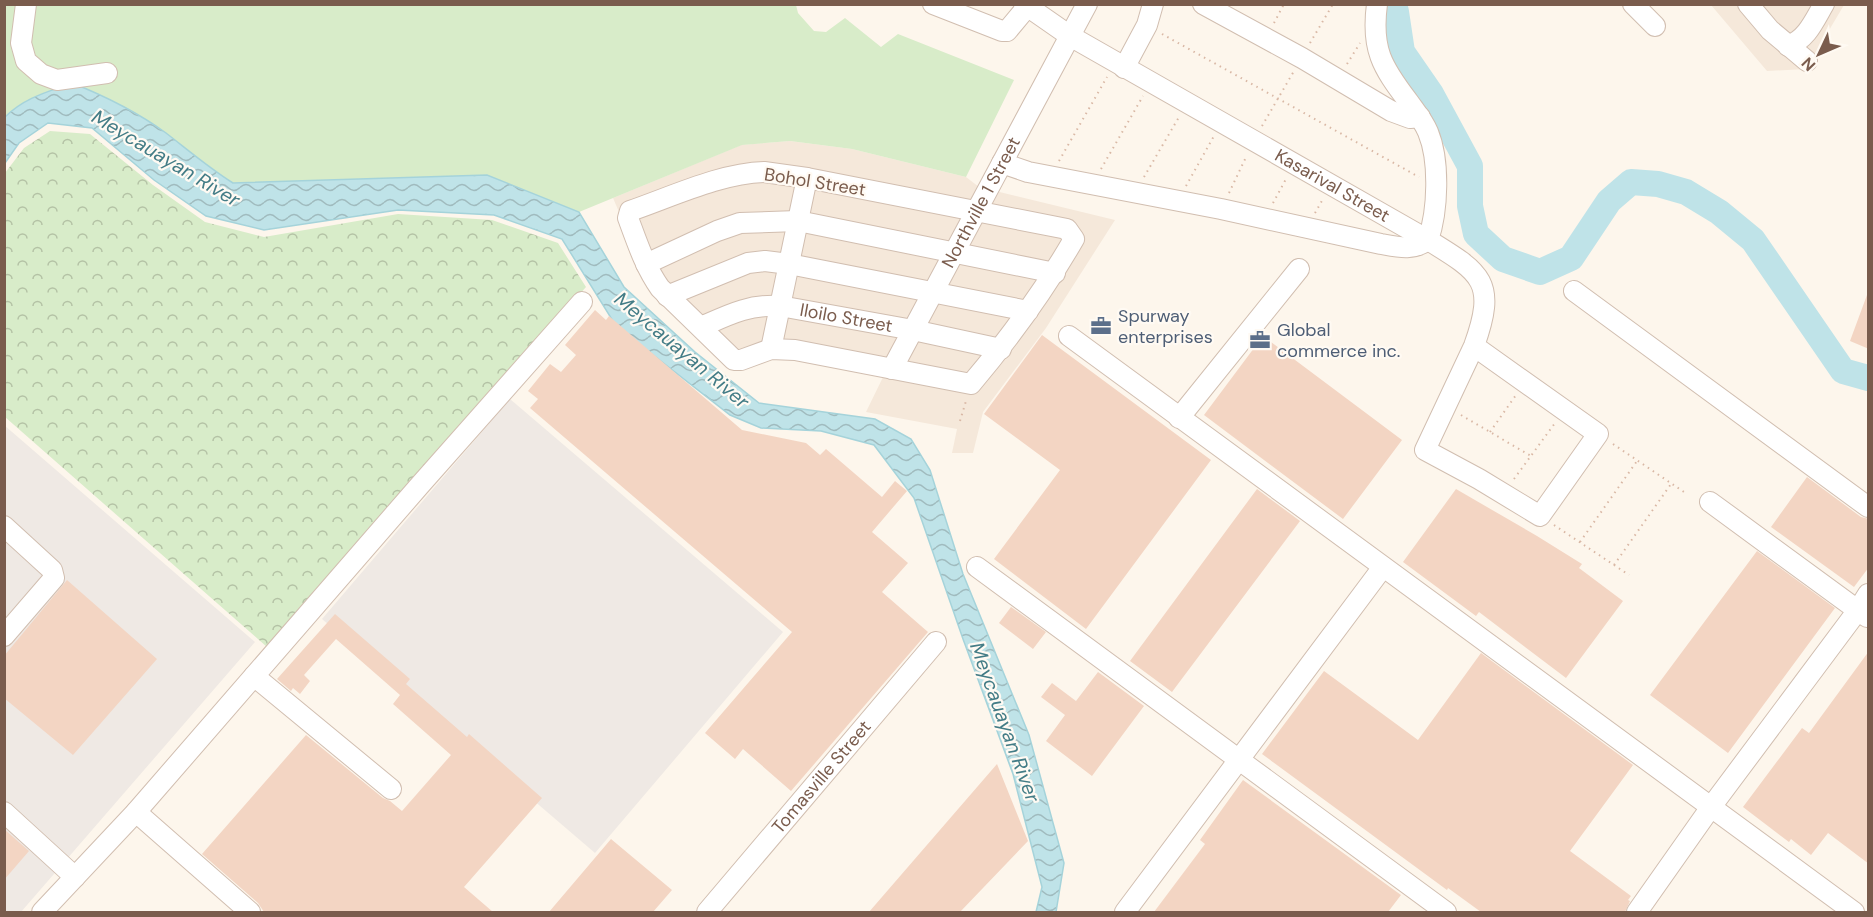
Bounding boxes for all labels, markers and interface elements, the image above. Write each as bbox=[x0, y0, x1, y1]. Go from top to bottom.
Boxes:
north arrow bbox=[1789, 24, 1849, 84]
text: N bbox=[1797, 53, 1820, 76]
water label: Meycauayan River bbox=[87, 104, 245, 213]
street label: Northville 1 Street bbox=[936, 133, 1026, 272]
street label: Kasarival Street bbox=[1271, 143, 1394, 228]
street label: Bohol Street bbox=[763, 162, 867, 202]
water label: Meycauayan River bbox=[609, 286, 755, 414]
street label: Iloilo Street bbox=[798, 298, 894, 338]
place label: Spurway enterprises bbox=[1118, 304, 1213, 349]
office icon: Spurway enterprises bbox=[1089, 314, 1113, 338]
place label: Global commerce inc. bbox=[1277, 318, 1400, 363]
office icon: Global commerce inc. bbox=[1248, 328, 1272, 352]
water label: Meycauayan River bbox=[964, 638, 1046, 806]
street label: Tomasville Street bbox=[767, 715, 876, 839]

